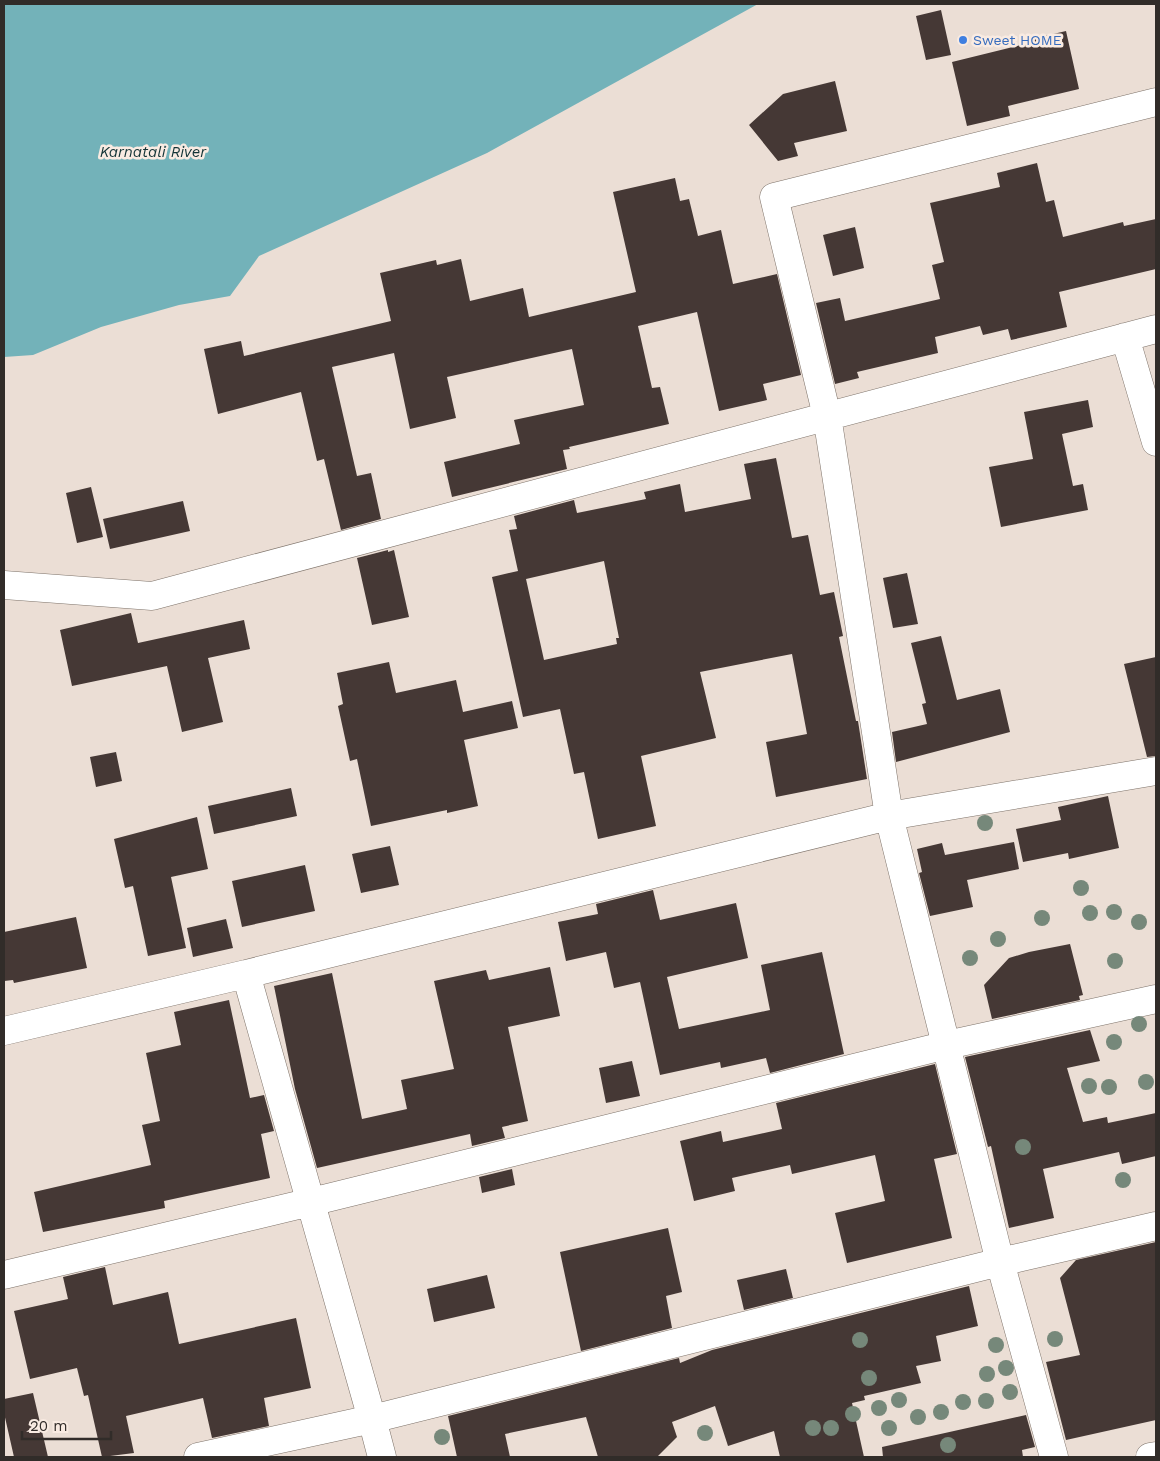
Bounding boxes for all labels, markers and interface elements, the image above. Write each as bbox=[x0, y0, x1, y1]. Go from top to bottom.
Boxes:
place label: Sweet HOME bbox=[973, 32, 1062, 48]
marker: Sweet HOME bbox=[957, 34, 969, 46]
water label: Karnatali River bbox=[100, 143, 207, 161]
scale bar bbox=[22, 1408, 111, 1440]
text: 20 m bbox=[30, 1417, 68, 1435]

